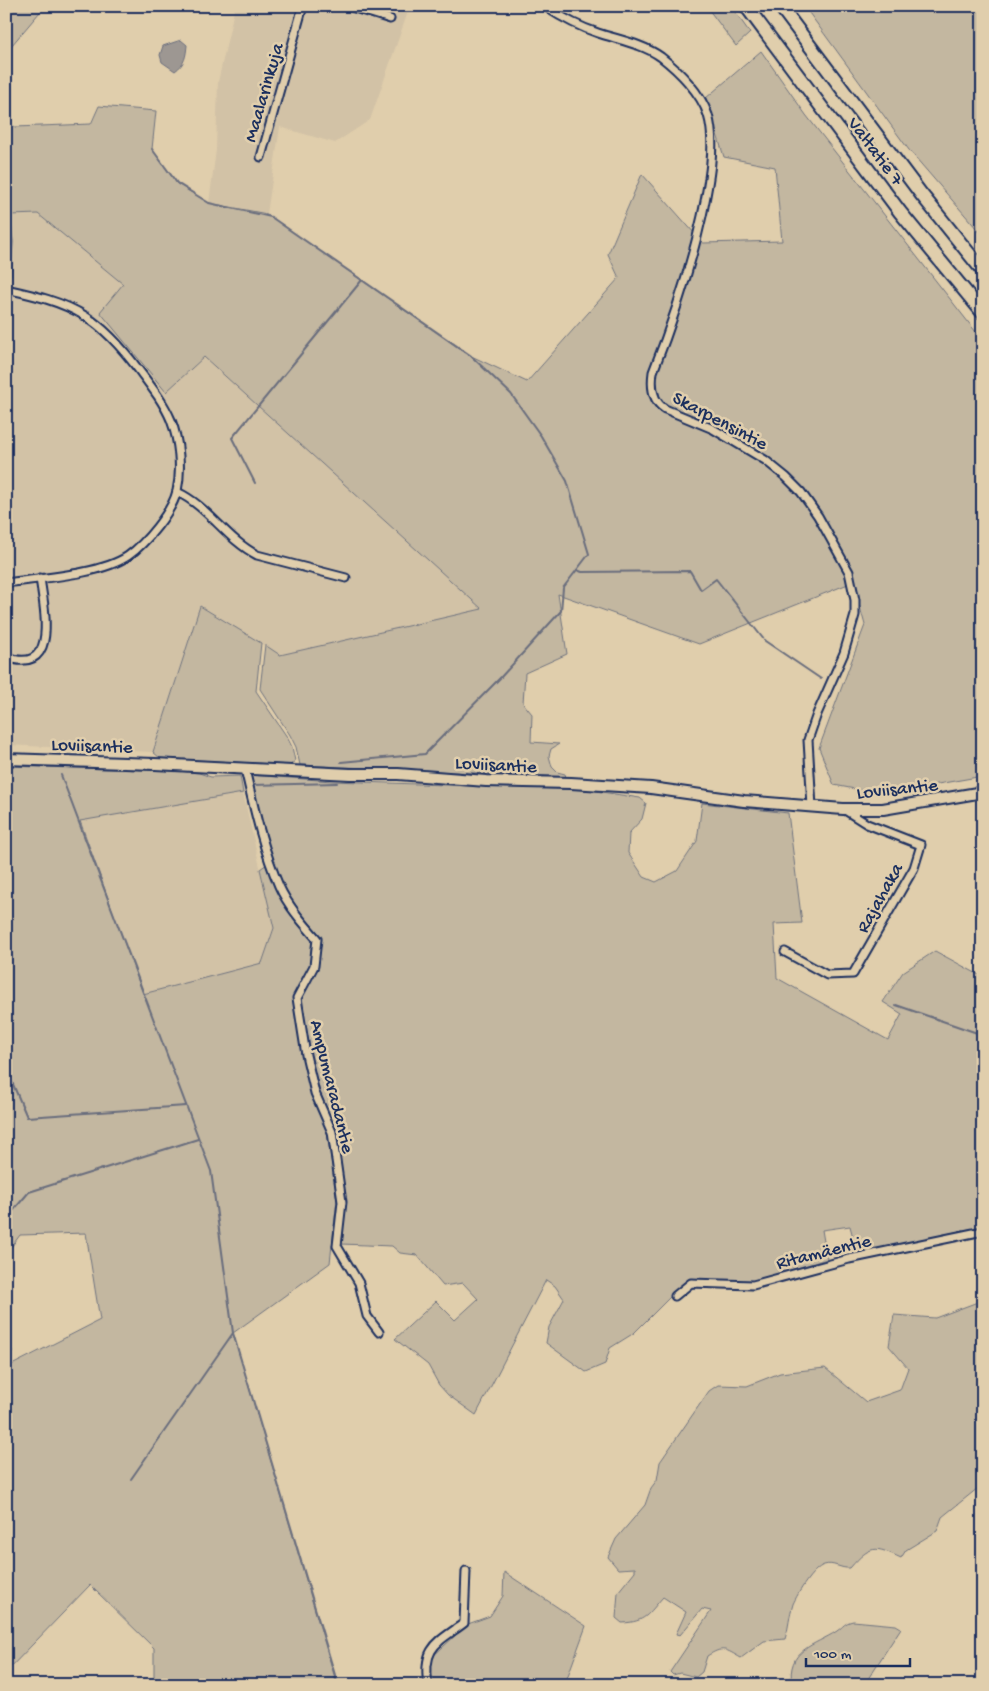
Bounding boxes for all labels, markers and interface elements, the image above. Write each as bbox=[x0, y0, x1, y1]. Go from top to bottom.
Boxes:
street label: Maalarinkuja bbox=[240, 39, 291, 145]
street label: Valtatie 7 bbox=[840, 113, 908, 192]
street label: Skarpensintie bbox=[668, 387, 771, 457]
street label: Loviisantie bbox=[51, 735, 133, 760]
street label: Loviisantie bbox=[454, 753, 537, 780]
street label: Loviisantie bbox=[856, 775, 939, 806]
street label: Rajahaka bbox=[852, 858, 910, 938]
street label: Ampumaradantie bbox=[303, 1018, 358, 1156]
street label: Ritamäentie bbox=[774, 1230, 874, 1276]
scale bar bbox=[806, 1636, 910, 1668]
text: 100 m bbox=[813, 1646, 852, 1664]

